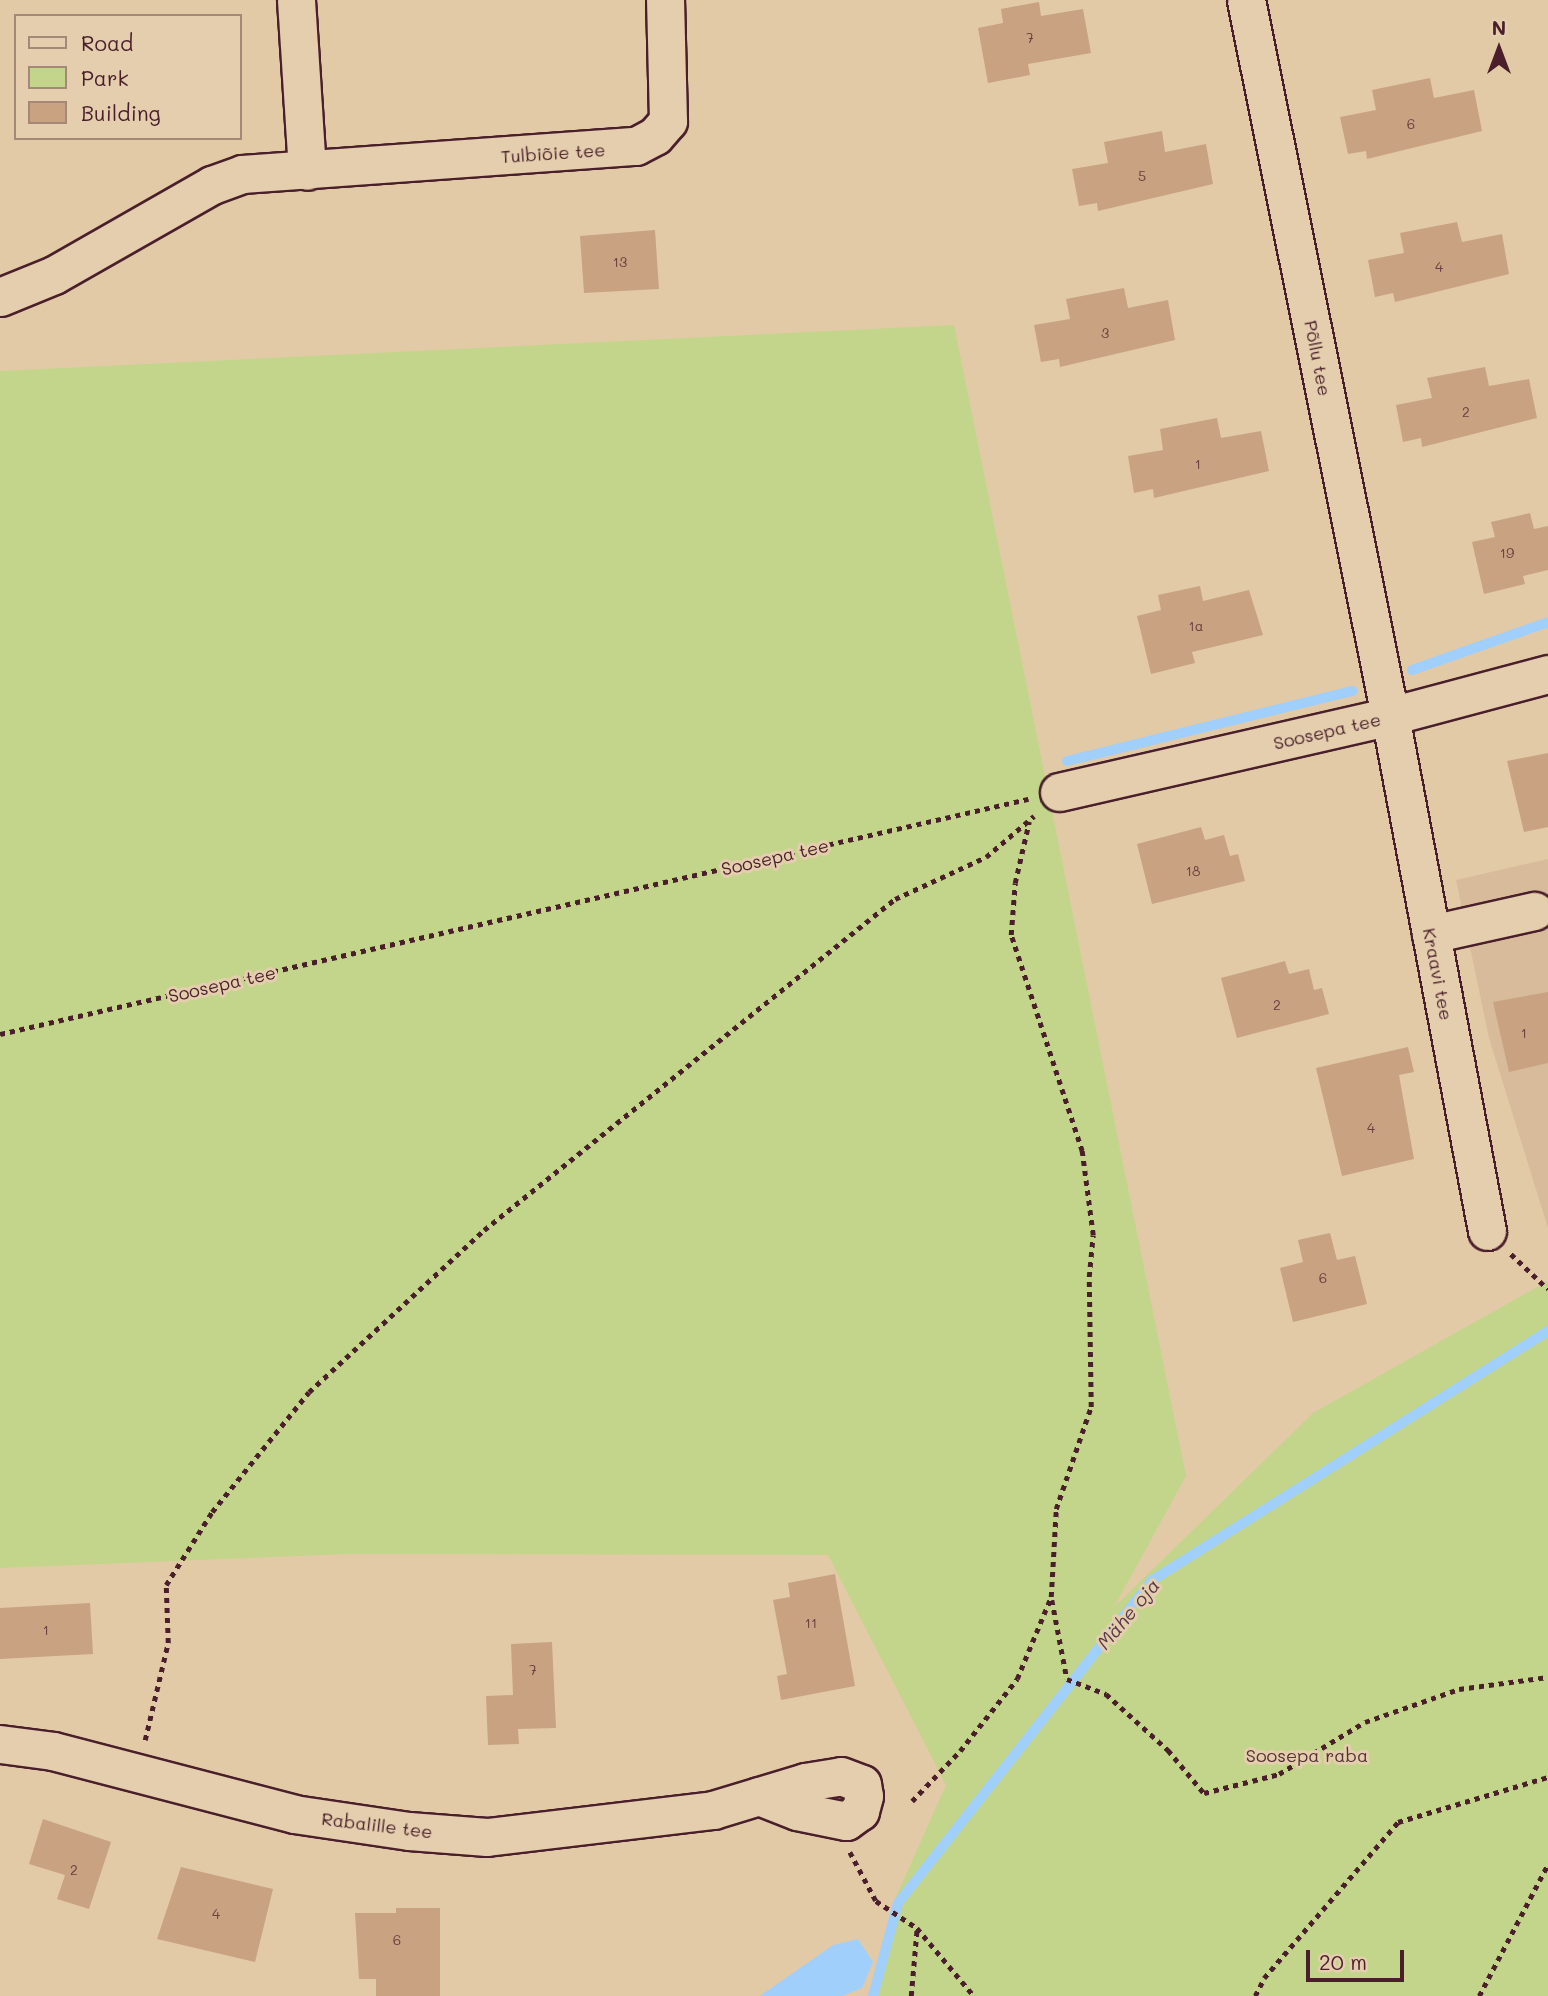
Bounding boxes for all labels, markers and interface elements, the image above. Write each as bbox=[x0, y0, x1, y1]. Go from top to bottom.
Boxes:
legend bbox=[14, 14, 242, 140]
north arrow bbox=[1464, 14, 1534, 84]
text: N bbox=[1492, 15, 1506, 40]
text: Road bbox=[81, 29, 133, 56]
house number: 7 bbox=[1026, 30, 1034, 46]
text: Park bbox=[81, 64, 129, 91]
text: Building bbox=[81, 99, 161, 126]
house number: 6 bbox=[1407, 116, 1415, 132]
street label: Tulbiõie tee bbox=[500, 139, 606, 167]
house number: 5 bbox=[1138, 168, 1146, 184]
house number: 13 bbox=[613, 254, 627, 270]
house number: 4 bbox=[1435, 259, 1443, 275]
street label: Põllu tee bbox=[1300, 318, 1336, 398]
house number: 3 bbox=[1101, 325, 1109, 341]
house number: 2 bbox=[1462, 404, 1470, 420]
house number: 1 bbox=[1195, 456, 1201, 472]
house number: 19 bbox=[1500, 545, 1514, 561]
house number: 1a bbox=[1189, 618, 1203, 634]
street label: Soosepa tee bbox=[1271, 708, 1383, 754]
street label: Soosepa tee bbox=[719, 834, 831, 880]
house number: 18 bbox=[1186, 863, 1200, 879]
street label: Kraavi tee bbox=[1418, 926, 1458, 1022]
street label: Soosepa tee bbox=[166, 961, 278, 1007]
house number: 2 bbox=[1273, 997, 1281, 1013]
house number: 1 bbox=[1521, 1025, 1527, 1041]
house number: 4 bbox=[1367, 1120, 1375, 1136]
house number: 6 bbox=[1319, 1270, 1327, 1286]
water label: Mähe oja bbox=[1092, 1574, 1164, 1654]
house number: 11 bbox=[805, 1615, 817, 1631]
house number: 1 bbox=[43, 1622, 49, 1638]
house number: 7 bbox=[529, 1662, 537, 1678]
park label: Soosepa raba bbox=[1246, 1744, 1368, 1766]
street label: Rabalille tee bbox=[320, 1807, 434, 1843]
house number: 2 bbox=[70, 1862, 78, 1878]
house number: 4 bbox=[212, 1906, 220, 1922]
house number: 6 bbox=[393, 1932, 401, 1948]
scale bar bbox=[1310, 1937, 1408, 1981]
text: 20 m bbox=[1319, 1948, 1367, 1975]

